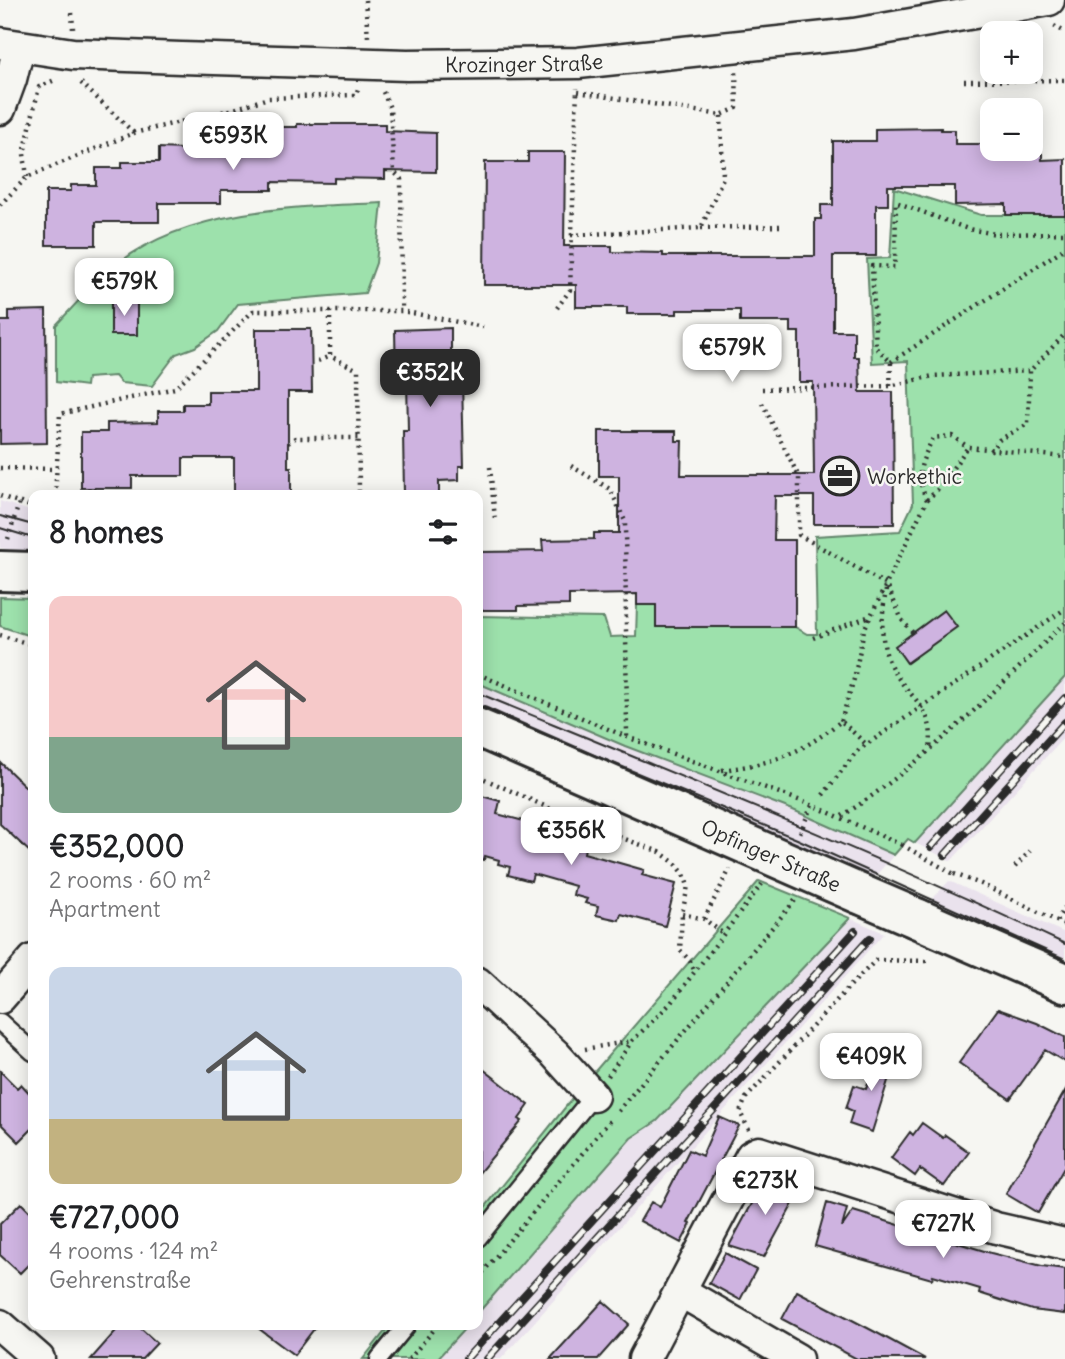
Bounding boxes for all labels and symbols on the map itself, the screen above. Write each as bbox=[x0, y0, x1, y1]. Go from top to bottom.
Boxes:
street label: Krozinger Straße bbox=[445, 47, 604, 78]
pin: €593K bbox=[184, 113, 282, 172]
pin: €579K bbox=[75, 258, 173, 318]
pin: €579K bbox=[683, 324, 781, 384]
pin: €352K bbox=[381, 350, 479, 409]
office icon: Workethic bbox=[819, 455, 861, 497]
place label: Workethic bbox=[867, 463, 962, 490]
pin: €356K bbox=[522, 808, 620, 867]
street label: Opfinger Straße bbox=[697, 813, 845, 898]
pin: €409K bbox=[822, 1034, 920, 1093]
pin: €273K bbox=[716, 1158, 814, 1217]
pin: €727K bbox=[894, 1200, 992, 1260]

